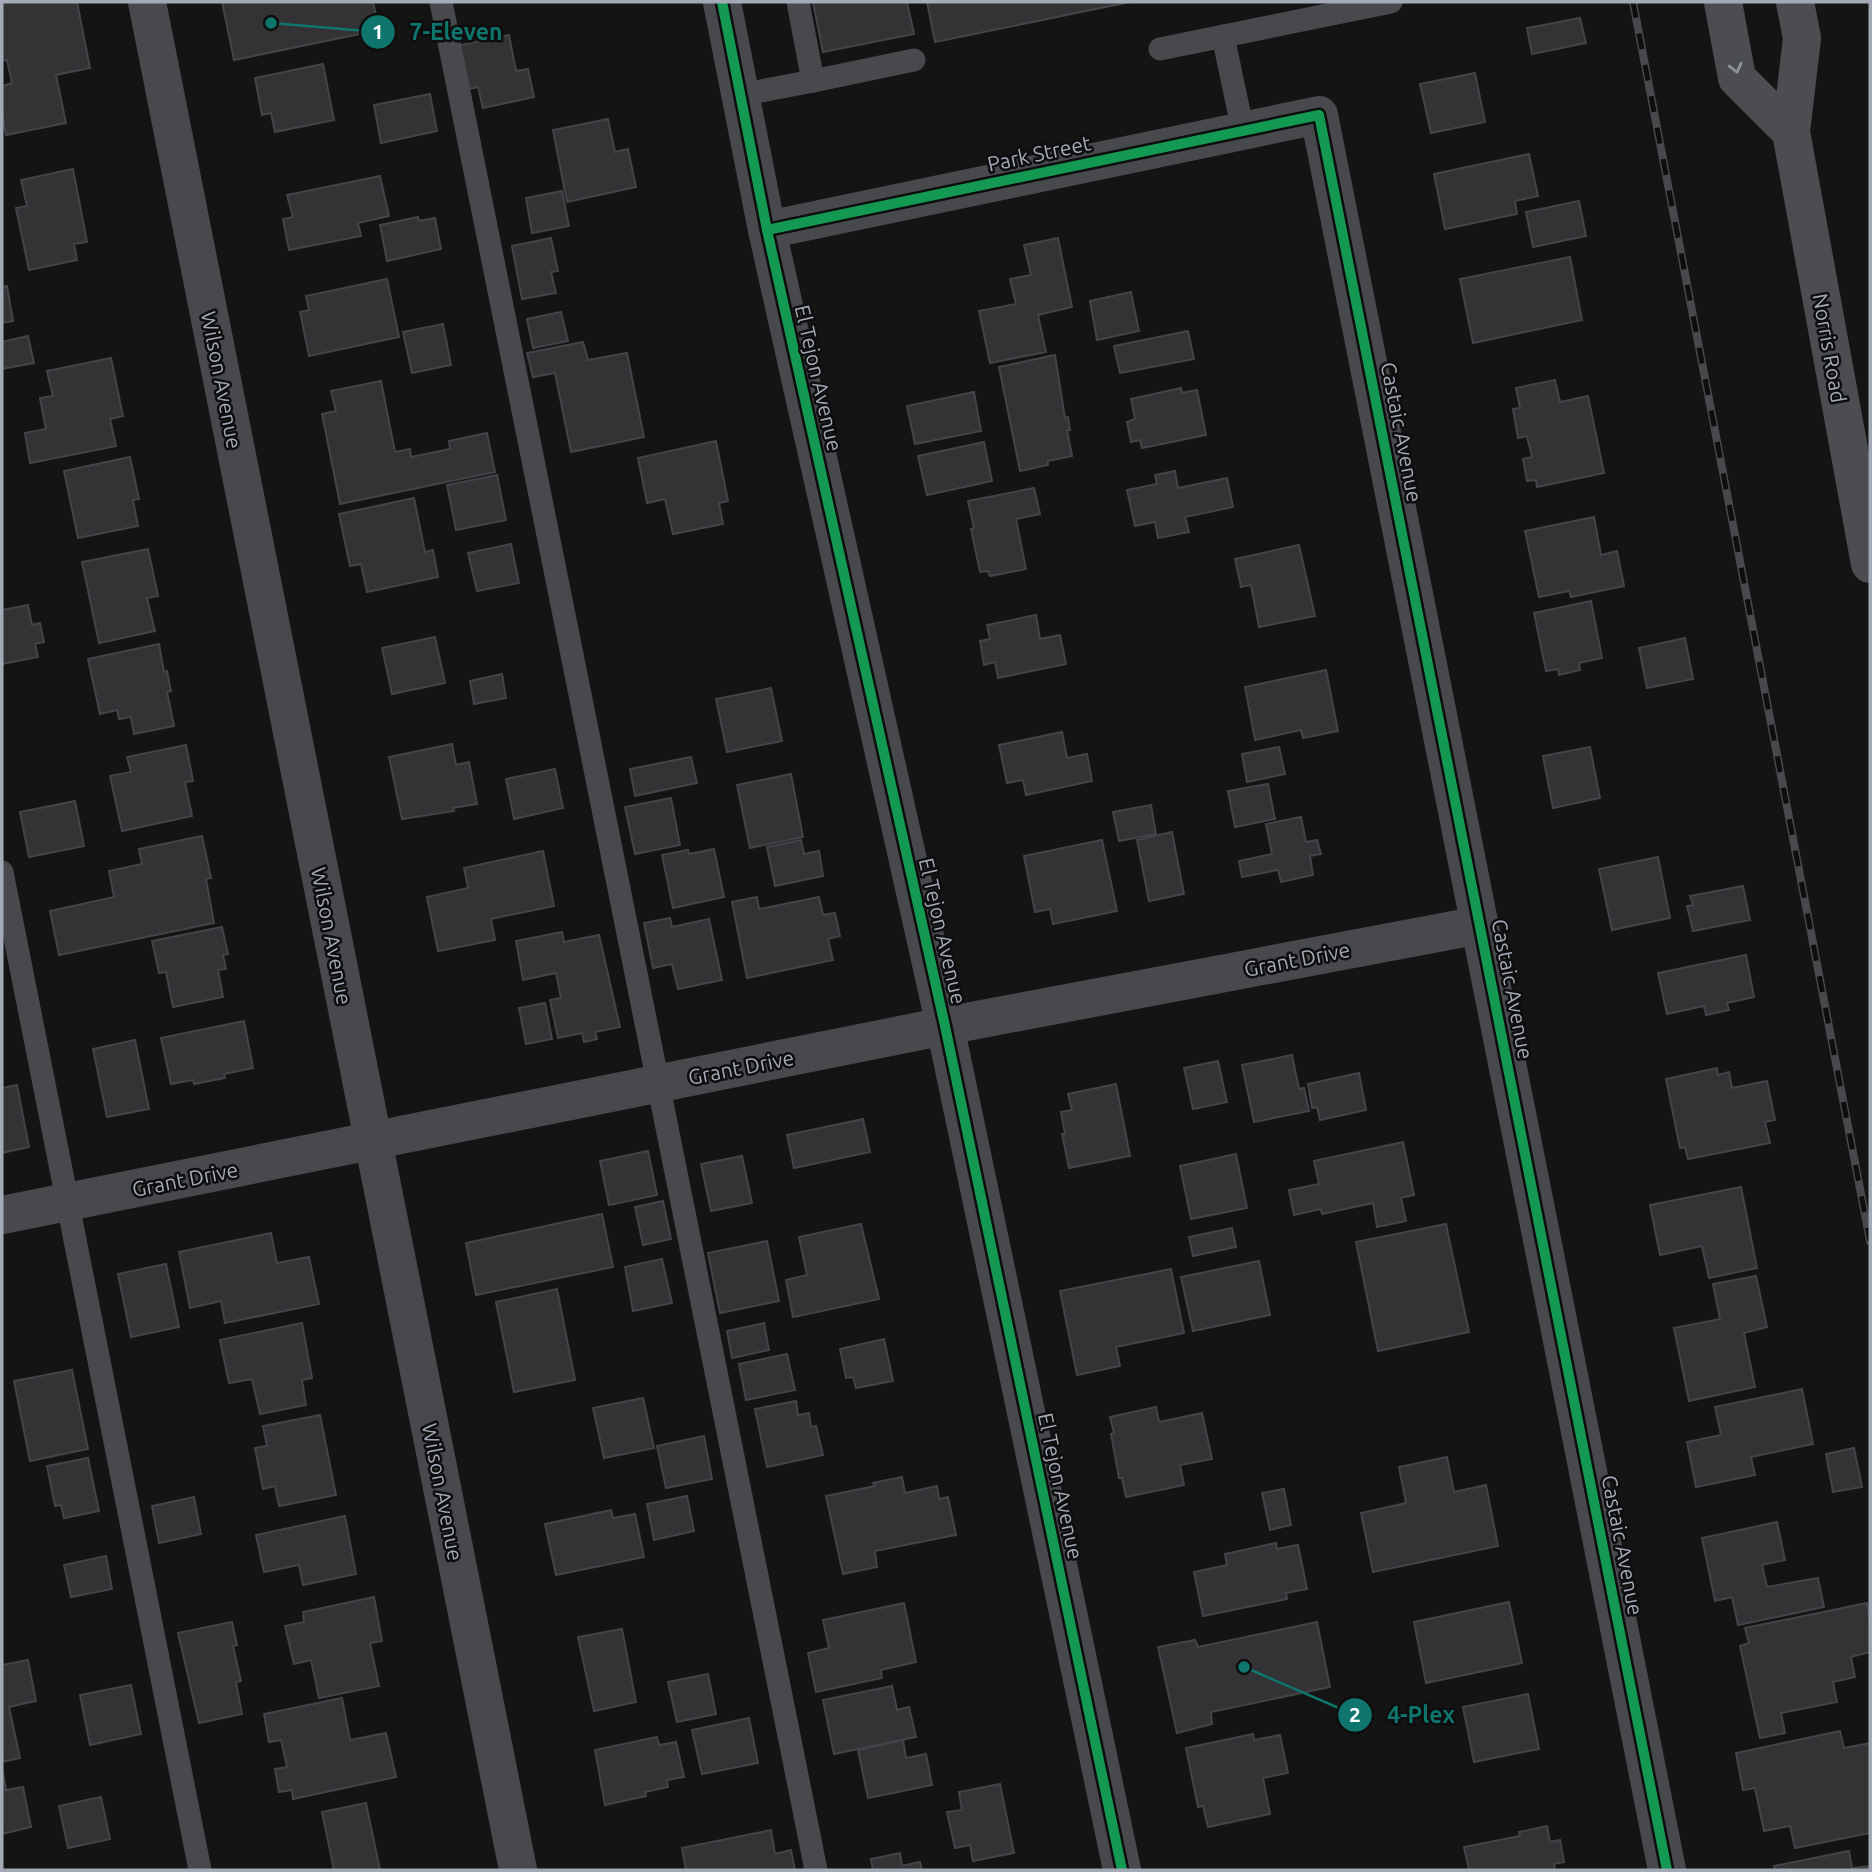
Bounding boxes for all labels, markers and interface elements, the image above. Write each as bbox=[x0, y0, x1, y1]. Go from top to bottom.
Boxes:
callout: 7-Eleven bbox=[361, 10, 517, 54]
text: 1 bbox=[372, 19, 384, 43]
text: 7-Eleven bbox=[409, 19, 503, 44]
one-way arrow bbox=[1728, 62, 1742, 74]
street label: Park Street bbox=[985, 130, 1093, 176]
street label: Norris Road bbox=[1809, 291, 1851, 405]
street label: El Tejon Avenue bbox=[791, 303, 847, 453]
street label: Wilson Avenue bbox=[197, 309, 247, 451]
street label: Castaic Avenue bbox=[1377, 360, 1427, 504]
street label: El Tejon Avenue bbox=[915, 856, 971, 1006]
street label: Wilson Avenue bbox=[307, 865, 357, 1007]
street label: Castaic Avenue bbox=[1488, 917, 1538, 1061]
street label: Grant Drive bbox=[1242, 937, 1352, 981]
street label: Grant Drive bbox=[686, 1045, 796, 1089]
street label: Grant Drive bbox=[130, 1157, 240, 1201]
street label: El Tejon Avenue bbox=[1034, 1410, 1088, 1562]
street label: Wilson Avenue bbox=[418, 1421, 468, 1563]
street label: Castaic Avenue bbox=[1598, 1473, 1648, 1617]
callout: 4-Plex bbox=[1338, 1693, 1469, 1737]
text: 2 bbox=[1349, 1702, 1361, 1726]
text: 4-Plex bbox=[1387, 1702, 1455, 1727]

